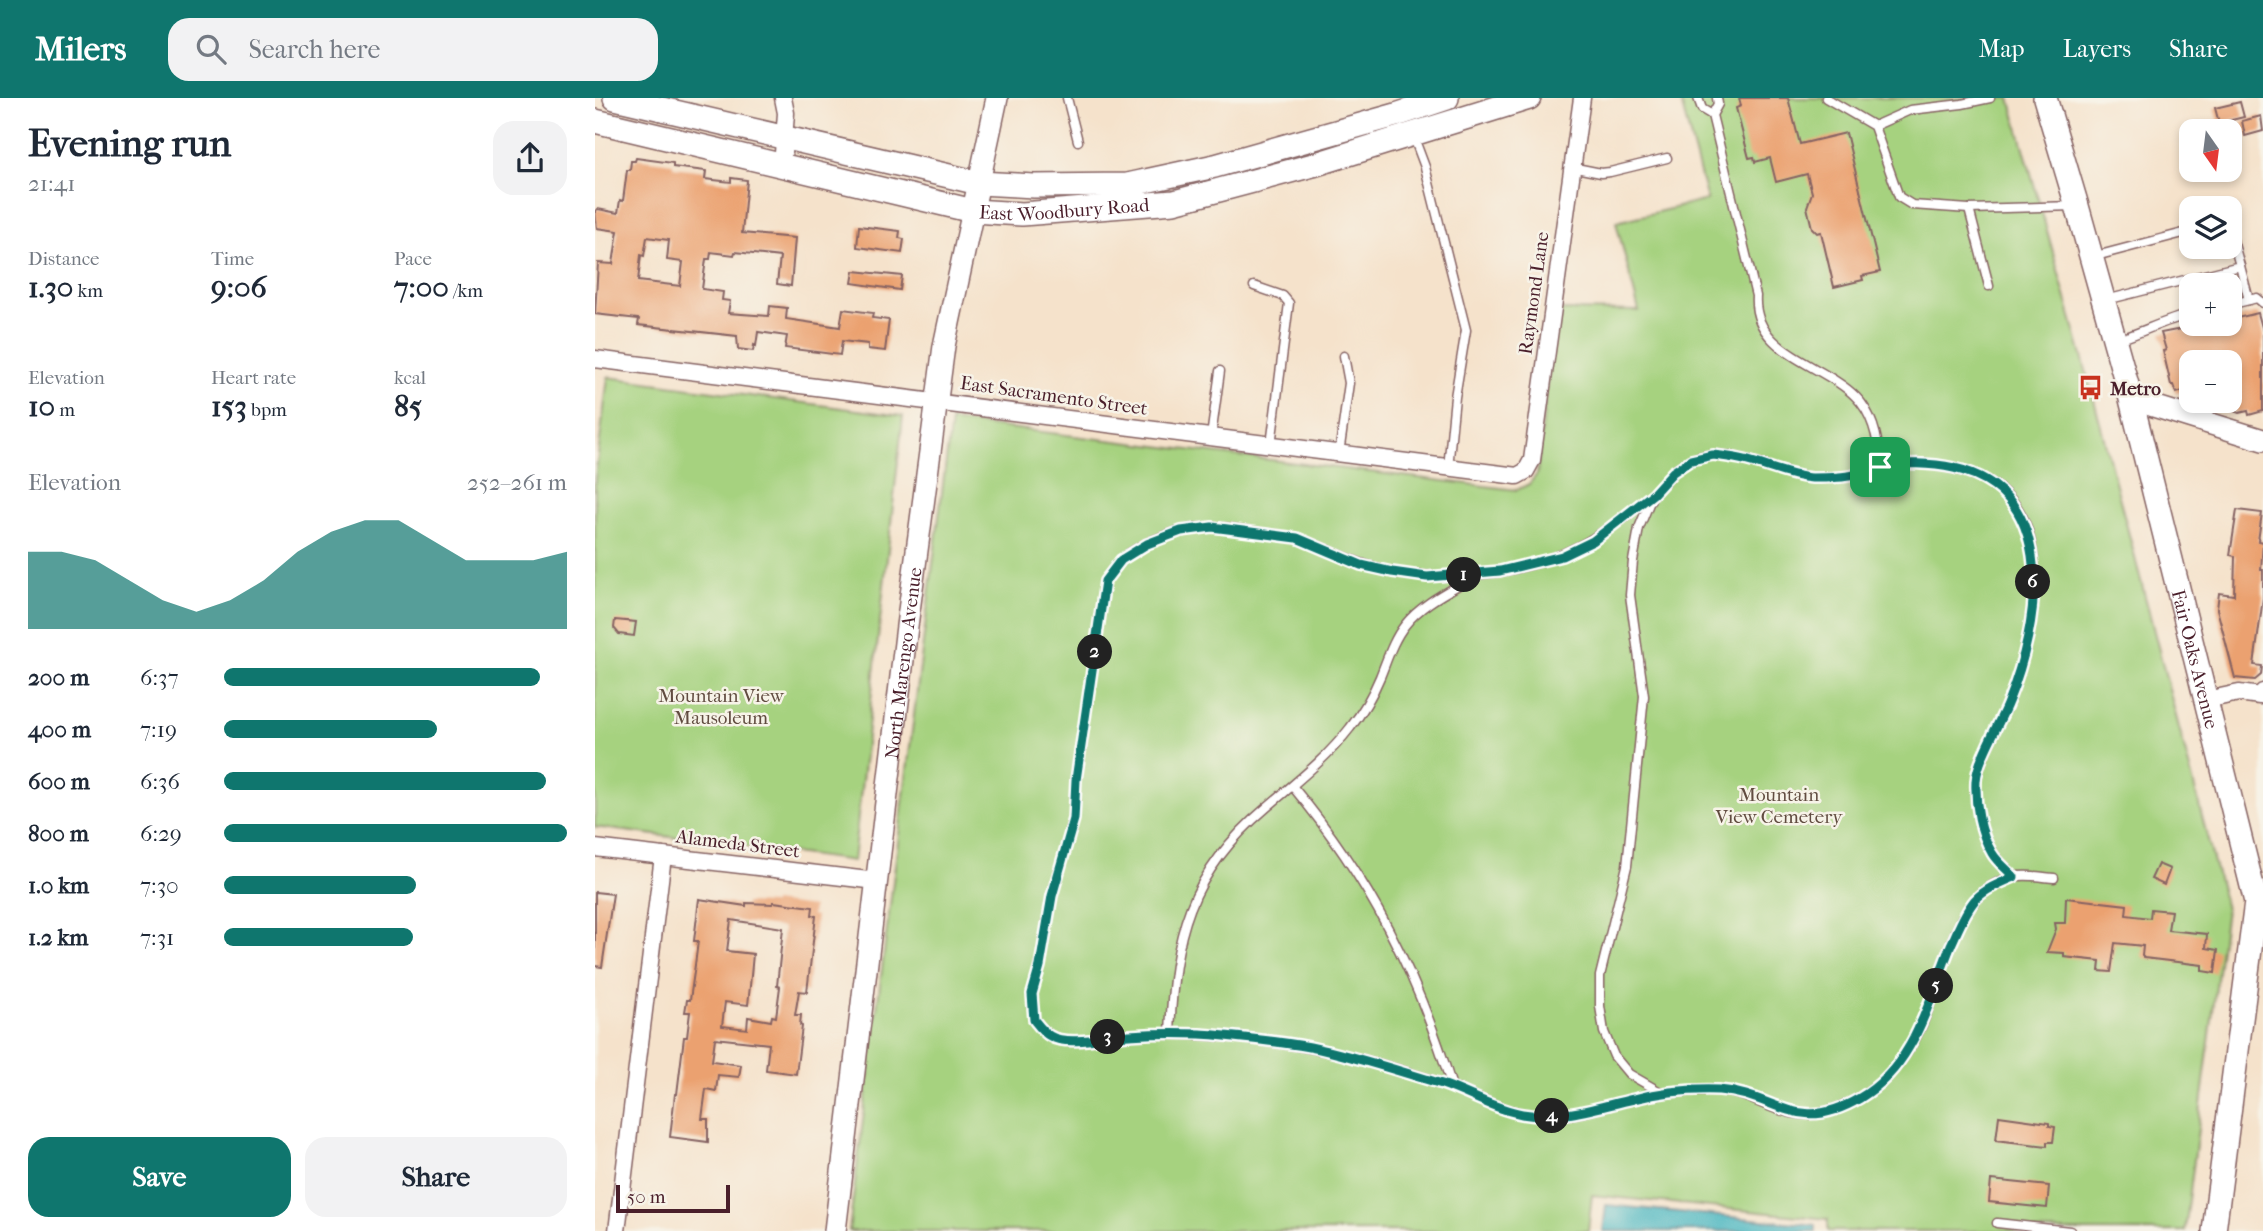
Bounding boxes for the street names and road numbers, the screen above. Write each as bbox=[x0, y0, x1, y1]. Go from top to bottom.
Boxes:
street label: East Woodbury Road bbox=[978, 194, 1151, 226]
street label: Raymond Lane bbox=[1514, 230, 1553, 356]
street label: East Sacramento Street bbox=[959, 372, 1149, 420]
street label: North Marengo Avenue bbox=[881, 566, 927, 760]
street label: Fair Oaks Avenue bbox=[2167, 587, 2223, 731]
street label: Alameda Street bbox=[674, 825, 801, 863]

